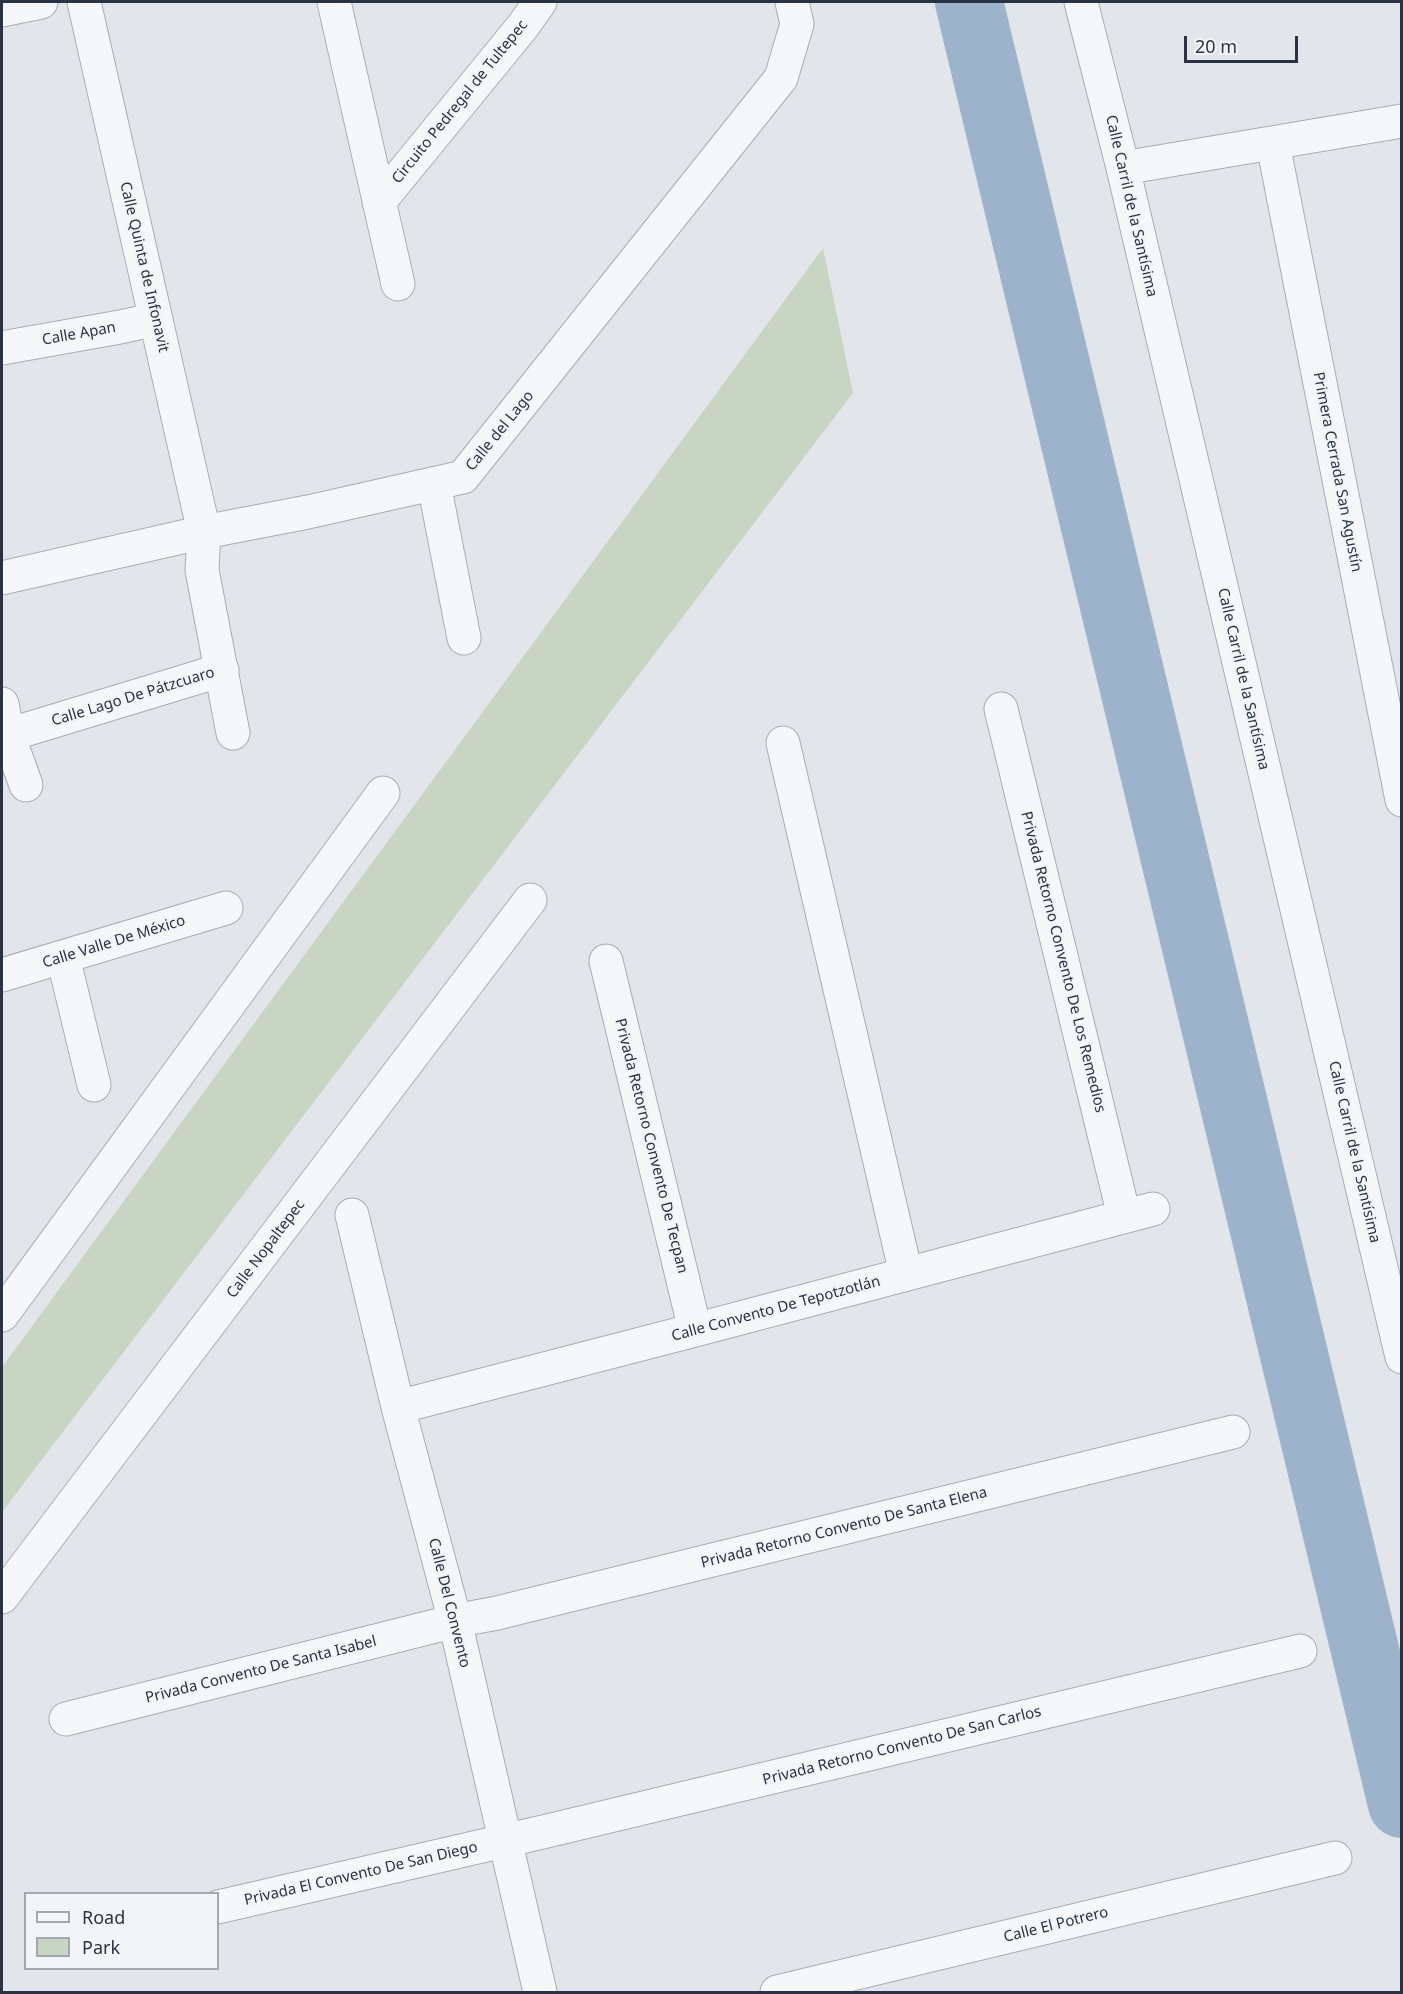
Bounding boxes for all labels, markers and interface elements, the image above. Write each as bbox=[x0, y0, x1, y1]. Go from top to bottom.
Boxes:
street label: Circuito Pedregal de Tultepec bbox=[388, 16, 532, 188]
scale bar bbox=[1187, 24, 1301, 62]
text: 20 m bbox=[1195, 34, 1237, 58]
street label: Calle Carril de la Santísima bbox=[1101, 113, 1161, 299]
street label: Calle Quinta de Infonavit bbox=[116, 180, 172, 354]
street label: Calle Apan bbox=[41, 319, 117, 349]
street label: Primera Cerrada San Agustín bbox=[1309, 370, 1365, 574]
street label: Calle del Lago bbox=[462, 387, 538, 475]
street label: Calle Carril de la Santísima bbox=[1213, 586, 1273, 772]
street label: Calle Lago De Pátzcuaro bbox=[49, 664, 217, 730]
street label: Privada Retorno Convento De Los Remedios bbox=[1017, 809, 1109, 1115]
street label: Calle Valle De México bbox=[40, 912, 188, 972]
street label: Privada Retorno Convento De Tecpan bbox=[611, 1017, 691, 1275]
street label: Calle Carril de la Santísima bbox=[1324, 1059, 1384, 1245]
street label: Calle Nopaltepec bbox=[223, 1196, 309, 1302]
street label: Calle Convento De Tepotzotlán bbox=[670, 1272, 882, 1346]
street label: Privada Retorno Convento De Santa Elena bbox=[699, 1484, 989, 1572]
street label: Calle Del Convento bbox=[424, 1536, 474, 1670]
street label: Privada Convento De Santa Isabel bbox=[144, 1633, 378, 1707]
street label: Privada Retorno Convento De San Carlos bbox=[761, 1703, 1043, 1789]
street label: Privada El Convento De San Diego bbox=[242, 1838, 480, 1910]
legend bbox=[24, 1892, 219, 1970]
street label: Calle El Potrero bbox=[1002, 1903, 1110, 1947]
text: Road bbox=[82, 1905, 125, 1929]
text: Park bbox=[82, 1935, 120, 1959]

